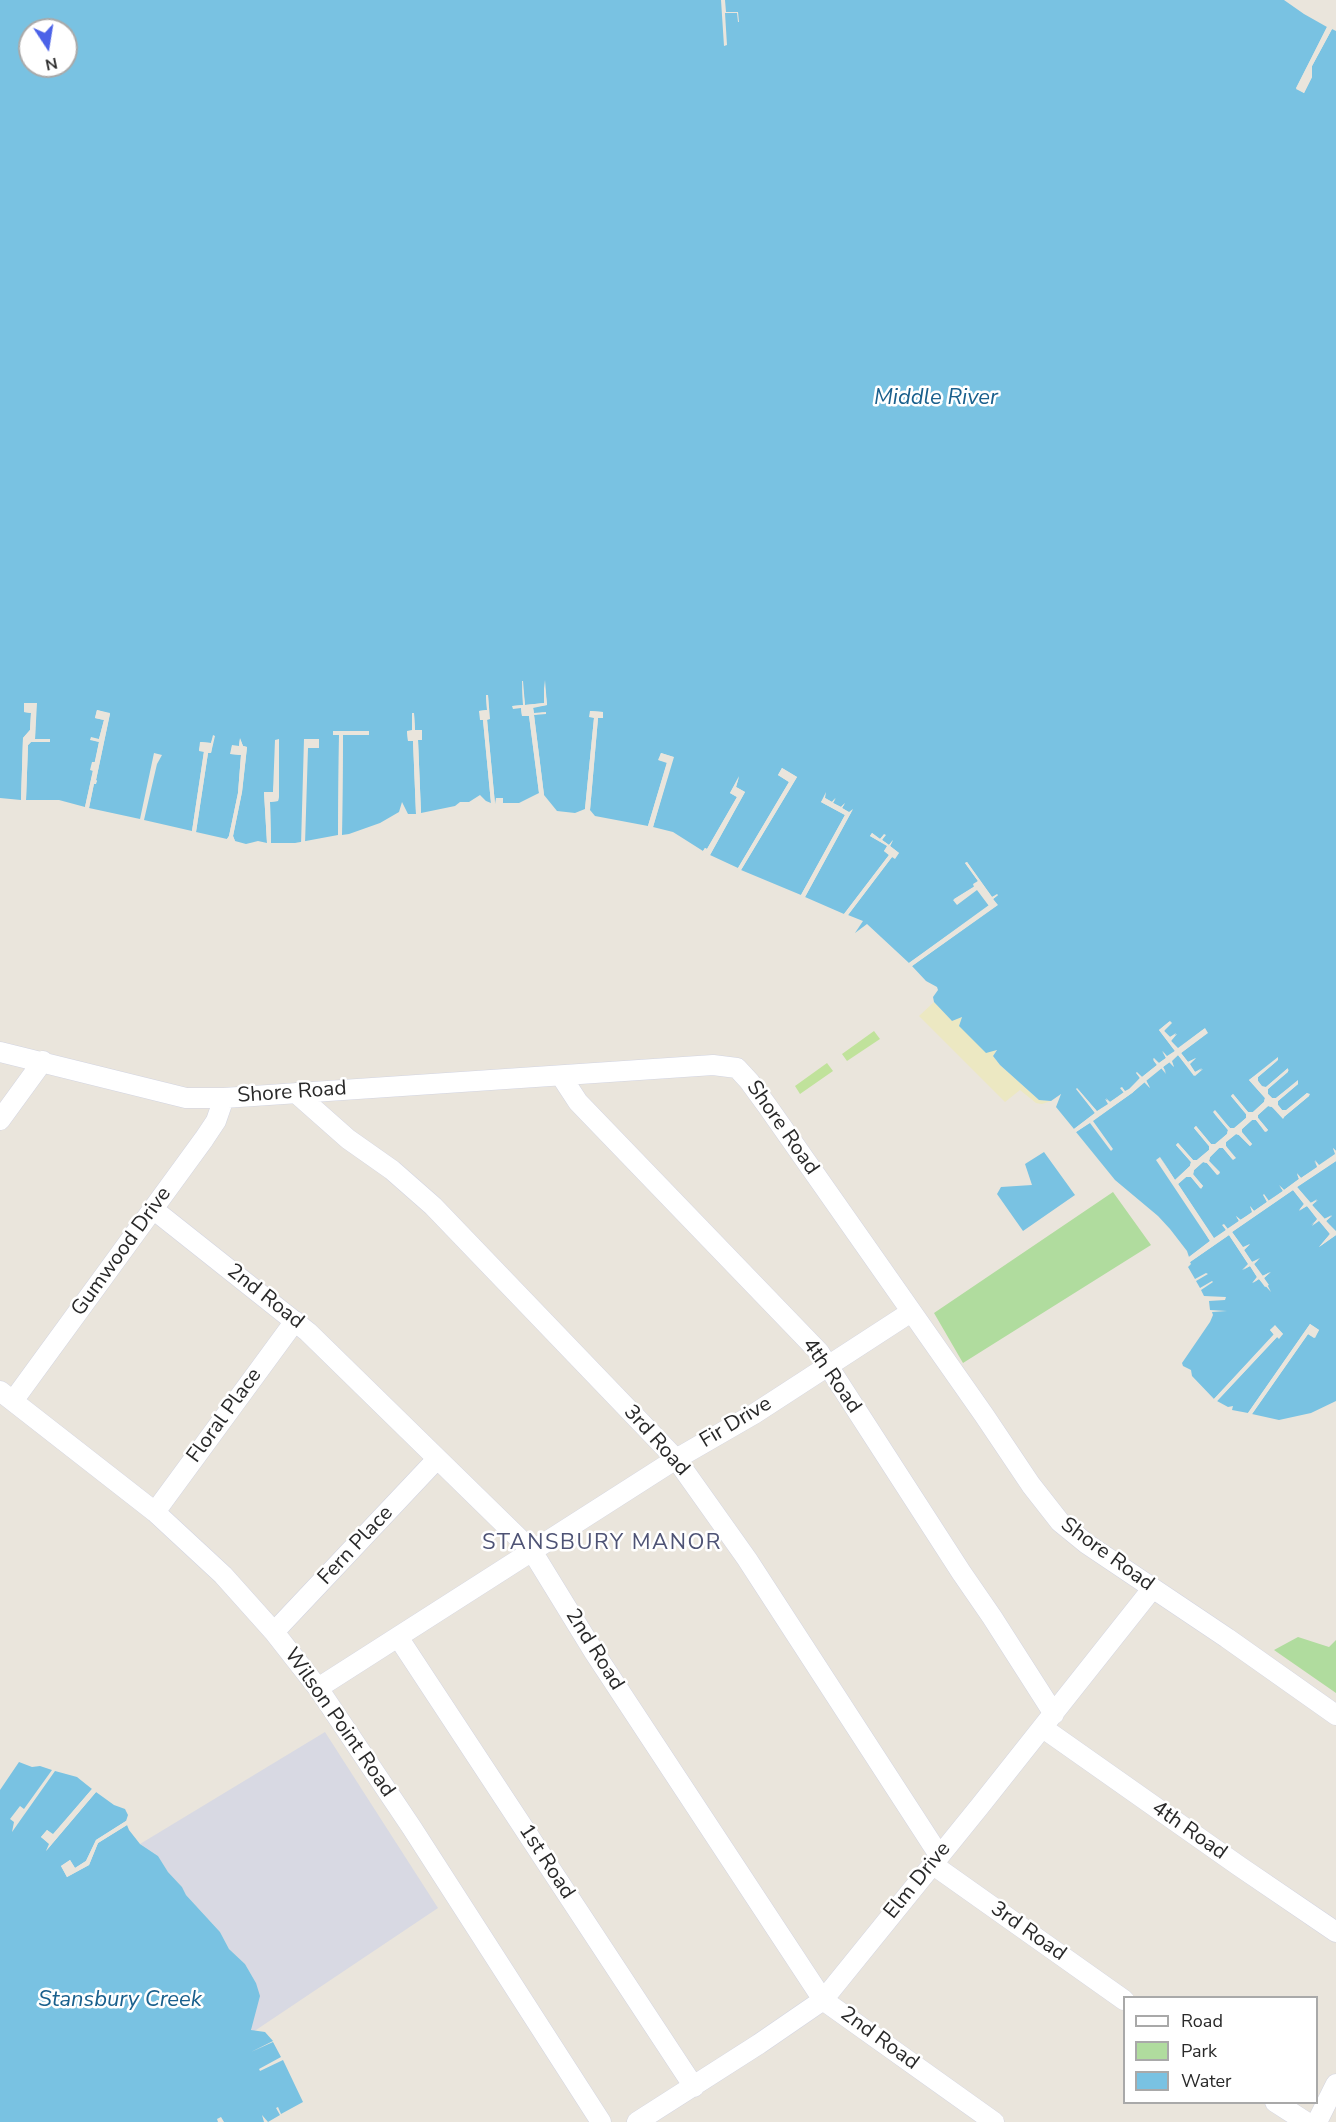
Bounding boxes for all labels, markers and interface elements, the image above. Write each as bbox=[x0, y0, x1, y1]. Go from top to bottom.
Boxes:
north arrow bbox=[18, 18, 78, 78]
text: N bbox=[43, 52, 59, 76]
water label: Middle River bbox=[874, 386, 998, 412]
street label: Shore Road bbox=[740, 1076, 824, 1180]
street label: Shore Road bbox=[237, 1077, 347, 1109]
street label: Gumwood Drive bbox=[67, 1183, 177, 1321]
street label: 2nd Road bbox=[221, 1259, 309, 1335]
street label: 4th Road bbox=[796, 1333, 866, 1419]
street label: Floral Place bbox=[182, 1364, 268, 1468]
street label: Fir Drive bbox=[696, 1392, 776, 1454]
street label: 3rd Road bbox=[618, 1400, 694, 1482]
street label: Fern Place bbox=[313, 1501, 399, 1591]
street label: Shore Road bbox=[1055, 1513, 1159, 1597]
district label: STANSBURY MANOR bbox=[482, 1531, 722, 1557]
street label: 2nd Road bbox=[559, 1605, 629, 1695]
street label: Wilson Point Road bbox=[278, 1644, 400, 1802]
street label: 4th Road bbox=[1146, 1796, 1232, 1866]
street label: 1st Road bbox=[513, 1820, 579, 1904]
street label: Elm Drive bbox=[879, 1837, 957, 1925]
street label: 3rd Road bbox=[985, 1897, 1071, 1967]
water label: Stansbury Creek bbox=[38, 1988, 202, 2014]
legend bbox=[1123, 1996, 1318, 2104]
street label: 2nd Road bbox=[835, 2002, 923, 2076]
text: Road bbox=[1181, 2009, 1223, 2033]
text: Park bbox=[1181, 2039, 1217, 2063]
text: Water bbox=[1181, 2069, 1232, 2093]

